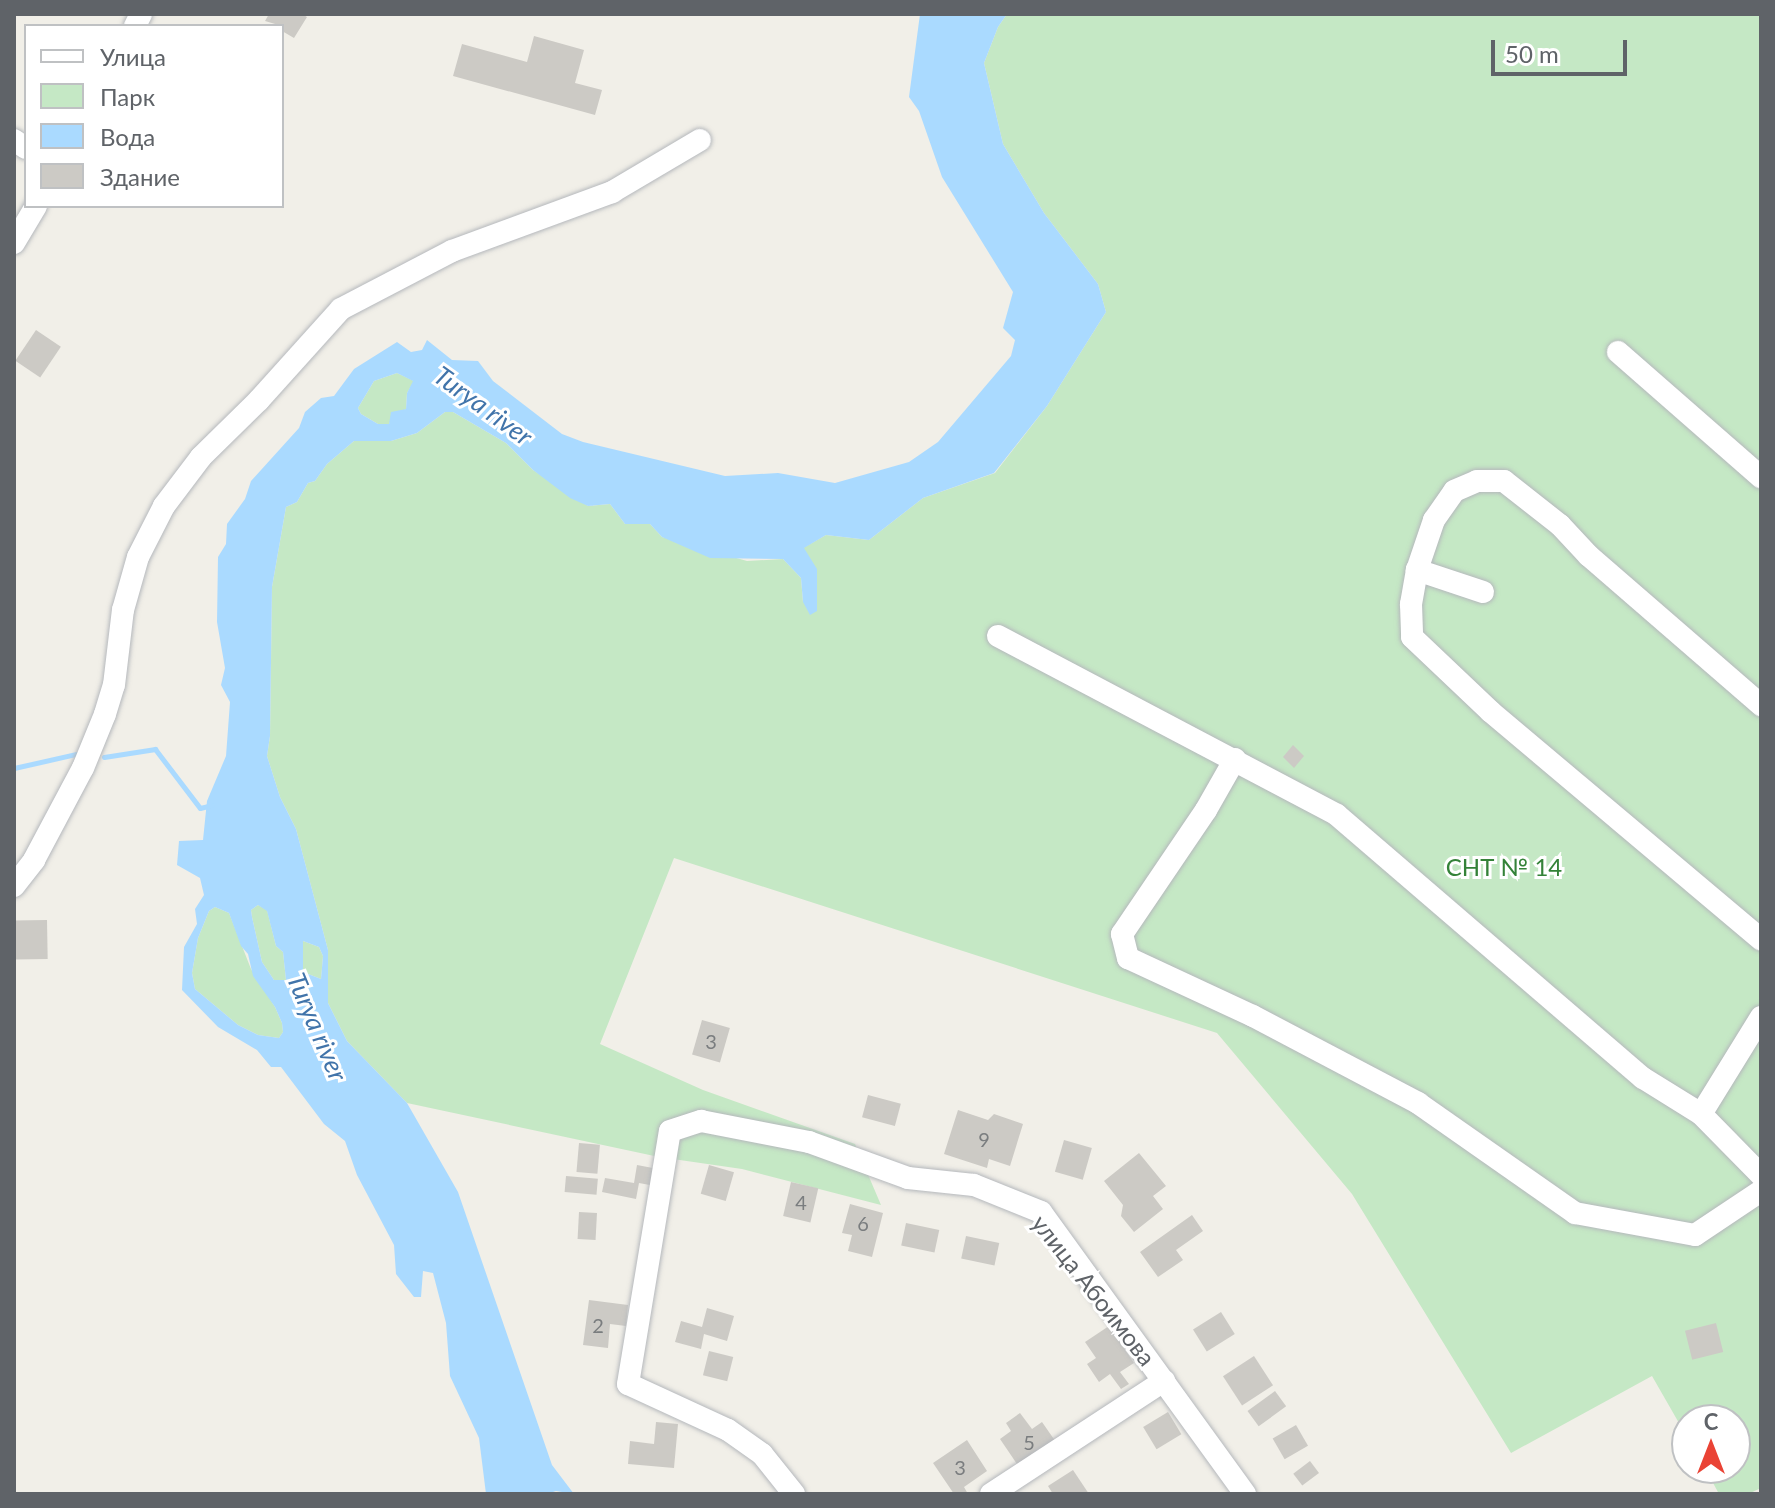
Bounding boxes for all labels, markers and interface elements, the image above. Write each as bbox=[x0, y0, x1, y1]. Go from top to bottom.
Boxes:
legend bbox=[24, 24, 284, 208]
scale bar bbox=[1495, 24, 1631, 74]
text: 50 m bbox=[1505, 39, 1559, 68]
text: Улица bbox=[100, 42, 166, 71]
text: Парк bbox=[100, 82, 155, 111]
text: Вода bbox=[100, 122, 155, 151]
text: Здание bbox=[100, 162, 180, 191]
water label: Turya river bbox=[428, 360, 538, 452]
park label: СНТ № 14 bbox=[1446, 853, 1562, 881]
water label: Turya river bbox=[280, 968, 354, 1086]
house number: 3 bbox=[705, 1029, 717, 1053]
house number: 9 bbox=[978, 1127, 990, 1151]
house number: 4 bbox=[795, 1190, 807, 1214]
street label: улица Абоимова bbox=[1026, 1209, 1162, 1371]
house number: 6 bbox=[857, 1211, 869, 1235]
house number: 2 bbox=[592, 1313, 604, 1337]
north arrow bbox=[1671, 1404, 1751, 1484]
text: С bbox=[1704, 1408, 1718, 1435]
house number: 5 bbox=[1023, 1430, 1035, 1454]
house number: 3 bbox=[954, 1455, 966, 1479]

